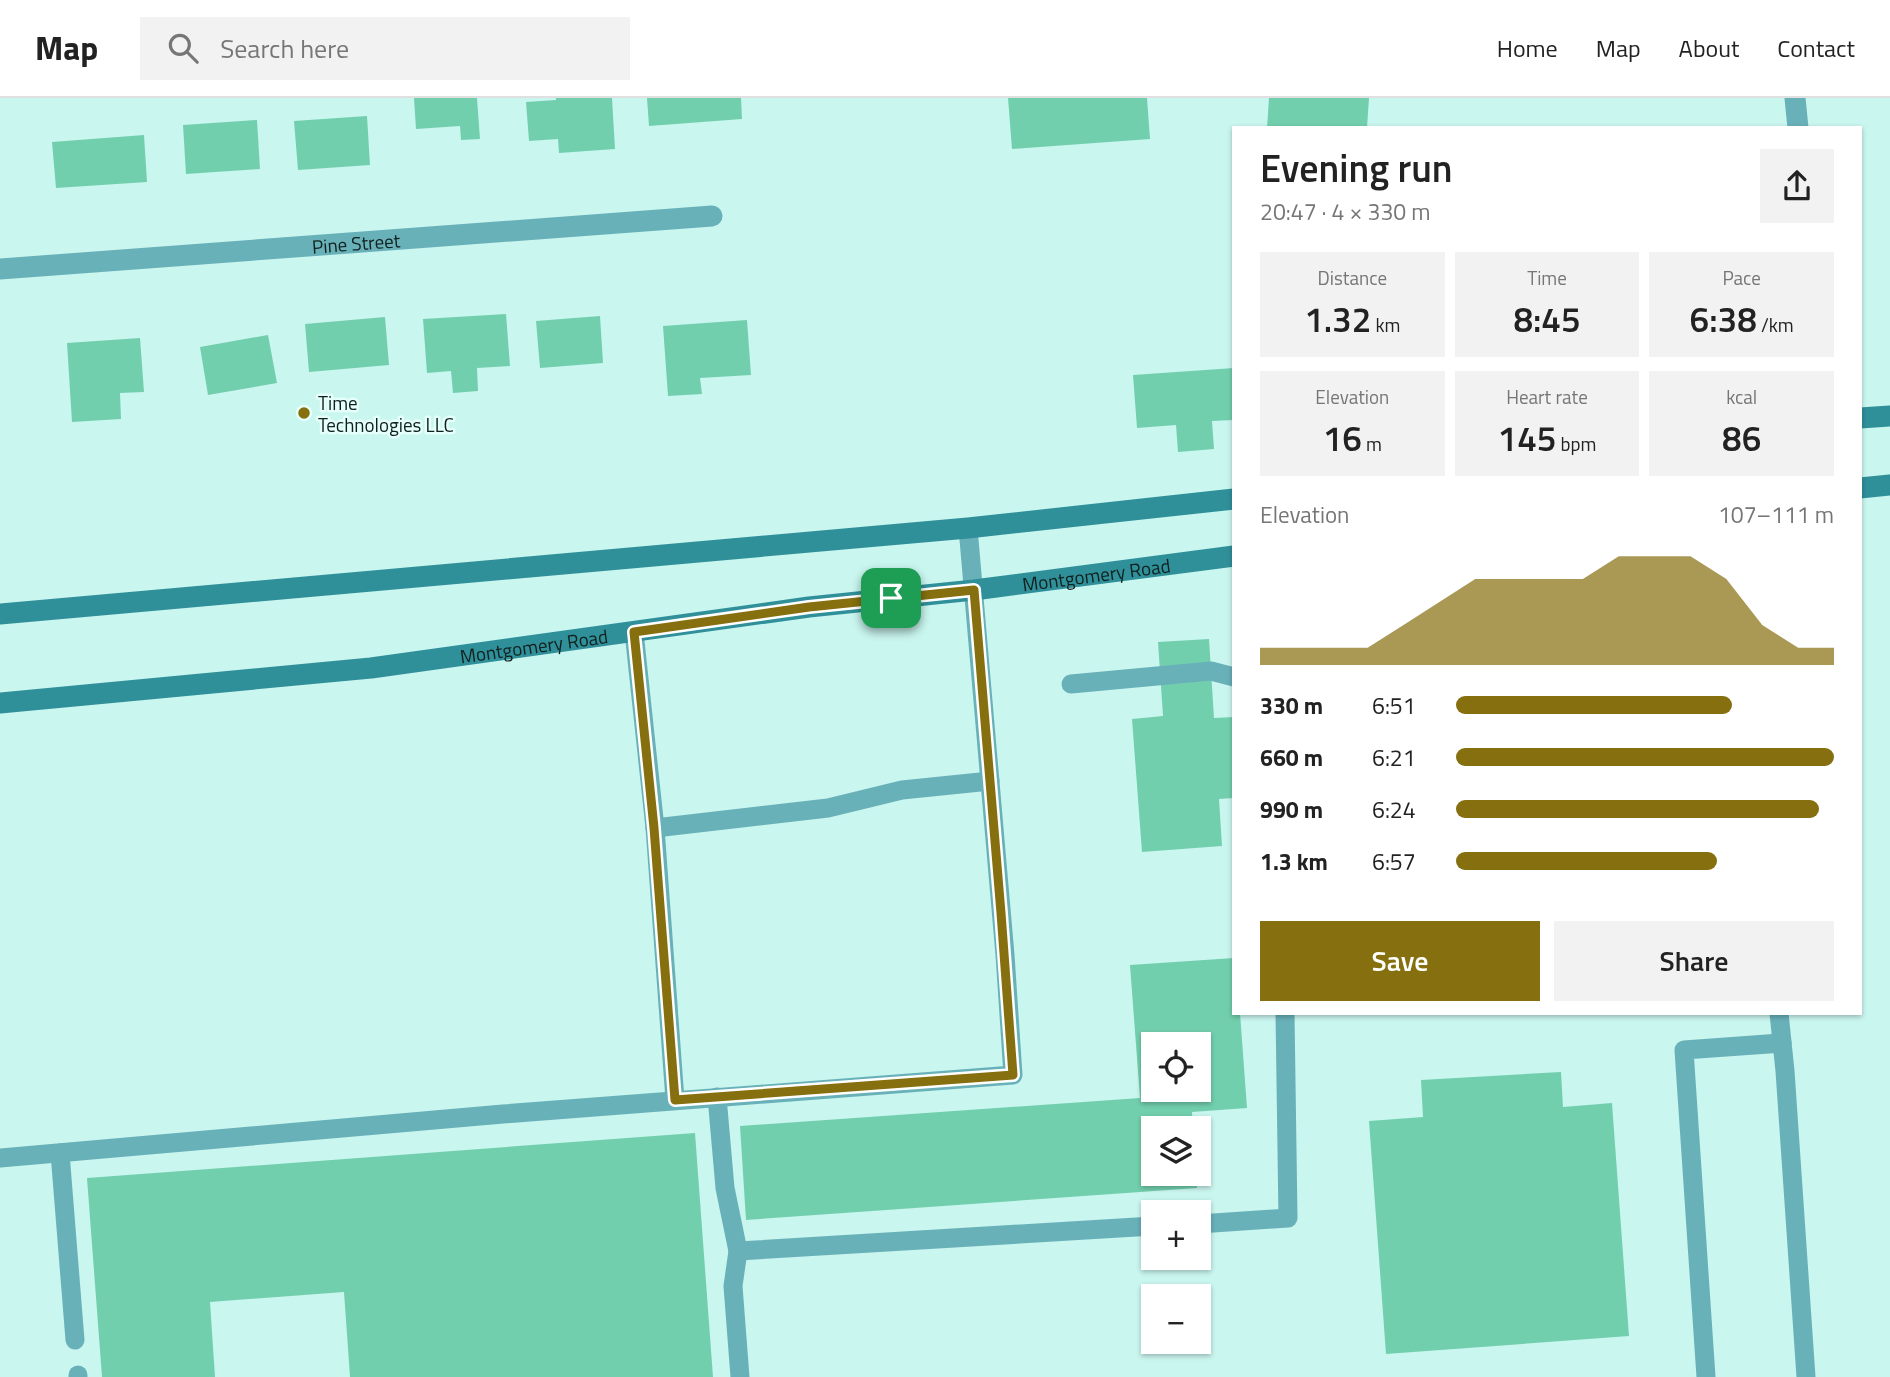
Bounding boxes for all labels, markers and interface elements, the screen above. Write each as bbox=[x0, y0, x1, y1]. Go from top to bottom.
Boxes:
search box bbox=[140, 17, 630, 80]
text: Map bbox=[35, 23, 98, 73]
icon: search bbox=[164, 29, 202, 67]
text: Search here bbox=[220, 29, 349, 68]
text: Home bbox=[1497, 30, 1558, 66]
text: Map bbox=[1596, 30, 1641, 66]
text: About bbox=[1679, 30, 1739, 66]
text: Contact bbox=[1777, 30, 1855, 66]
text: Evening run bbox=[1260, 139, 1453, 197]
button: share bbox=[1760, 149, 1834, 223]
text: 20:47 · 4 × 330 m bbox=[1260, 194, 1430, 229]
street label: Pine Street bbox=[311, 225, 402, 260]
text: Distance bbox=[1318, 263, 1387, 292]
text: Time bbox=[1527, 263, 1567, 292]
text: Pace bbox=[1722, 263, 1761, 292]
text: 1.32 bbox=[1304, 292, 1371, 346]
text: 8:45 bbox=[1513, 292, 1581, 346]
text: 6:38 bbox=[1690, 292, 1757, 346]
text: km bbox=[1371, 310, 1401, 339]
text: /km bbox=[1757, 310, 1794, 339]
text: Elevation bbox=[1315, 382, 1389, 411]
text: Heart rate bbox=[1506, 382, 1588, 411]
text: kcal bbox=[1726, 382, 1757, 411]
place label: Time Technologies LLC bbox=[318, 388, 454, 439]
marker: Time Technologies LLC bbox=[296, 405, 312, 421]
text: 16 bbox=[1323, 411, 1362, 465]
text: 145 bbox=[1498, 411, 1556, 465]
text: 86 bbox=[1722, 411, 1761, 465]
text: m bbox=[1362, 429, 1382, 458]
text: bpm bbox=[1556, 429, 1596, 458]
text: Elevation bbox=[1260, 497, 1349, 532]
text: 107–111 m bbox=[1718, 497, 1834, 532]
street label: Montgomery Road bbox=[1020, 550, 1172, 598]
pin bbox=[861, 568, 921, 628]
icon: arrive bbox=[872, 579, 910, 617]
street label: Montgomery Road bbox=[458, 621, 610, 670]
text: 330 m bbox=[1260, 688, 1323, 723]
text: 6:51 bbox=[1372, 688, 1416, 723]
text: 660 m bbox=[1260, 740, 1323, 775]
text: 6:21 bbox=[1372, 740, 1416, 775]
text: 990 m bbox=[1260, 792, 1323, 827]
text: 6:24 bbox=[1372, 792, 1416, 827]
text: 1.3 km bbox=[1260, 844, 1328, 879]
text: 6:57 bbox=[1372, 844, 1416, 879]
button: Save bbox=[1260, 921, 1540, 1001]
button: Share bbox=[1554, 921, 1834, 1001]
map controls bbox=[1141, 1032, 1211, 1354]
button: locate bbox=[1141, 1032, 1211, 1102]
button: layers bbox=[1141, 1116, 1211, 1186]
button: + bbox=[1141, 1200, 1211, 1270]
button: − bbox=[1141, 1284, 1211, 1354]

